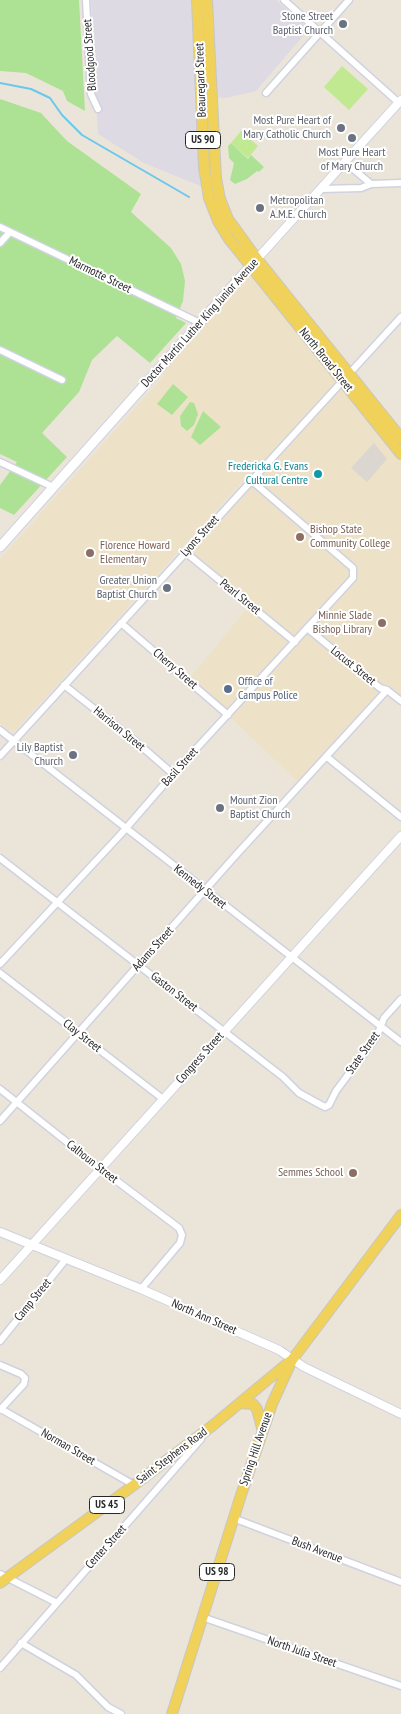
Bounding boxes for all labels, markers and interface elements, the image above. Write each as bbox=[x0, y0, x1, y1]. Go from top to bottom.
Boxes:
place label: Stone Street Baptist Church bbox=[273, 10, 333, 38]
marker: Stone Street Baptist Church bbox=[337, 18, 349, 30]
street label: Bloodgood Street bbox=[80, 19, 100, 91]
street label: Beauregard Street bbox=[193, 42, 209, 118]
place label: Most Pure Heart of Mary Catholic Church bbox=[243, 114, 331, 142]
marker: Most Pure Heart of Mary Catholic Church bbox=[335, 122, 347, 134]
road number: US 90 bbox=[186, 132, 220, 148]
marker: Most Pure Heart of Mary Church bbox=[346, 132, 358, 144]
place label: Most Pure Heart of Mary Church bbox=[319, 146, 385, 174]
place label: Metropolitan A.M.E. Church bbox=[270, 194, 326, 222]
marker: Metropolitan A.M.E. Church bbox=[254, 202, 266, 214]
street label: Marmotte Street bbox=[66, 254, 134, 296]
street label: Doctor Martin Luther King Junior Avenue bbox=[138, 256, 262, 390]
street label: North Broad Street bbox=[296, 325, 356, 395]
place label: Fredericka G. Evans Cultural Centre bbox=[228, 460, 308, 488]
marker: Fredericka G. Evans Cultural Centre bbox=[312, 468, 324, 480]
street label: Lyons Street bbox=[178, 512, 222, 560]
place label: Bishop State Community College bbox=[310, 523, 390, 551]
marker: Bishop State Community College bbox=[294, 531, 306, 543]
place label: Florence Howard Elementary bbox=[100, 539, 170, 567]
marker: Florence Howard Elementary bbox=[84, 547, 96, 559]
place label: Greater Union Baptist Church bbox=[97, 574, 157, 602]
street label: Pearl Street bbox=[217, 576, 263, 618]
marker: Greater Union Baptist Church bbox=[161, 582, 173, 594]
place label: Minnie Slade Bishop Library bbox=[313, 609, 372, 637]
marker: Minnie Slade Bishop Library bbox=[376, 617, 388, 629]
street label: Locust Street bbox=[328, 643, 378, 689]
street label: Cherry Street bbox=[150, 646, 200, 692]
place label: Office of Campus Police bbox=[238, 675, 298, 703]
marker: Office of Campus Police bbox=[222, 683, 234, 695]
street label: Harrison Street bbox=[90, 704, 148, 754]
place label: Lily Baptist Church bbox=[17, 741, 63, 769]
street label: Basil Street bbox=[159, 745, 201, 789]
marker: Lily Baptist Church bbox=[67, 749, 79, 761]
place label: Mount Zion Baptist Church bbox=[230, 794, 290, 822]
marker: Mount Zion Baptist Church bbox=[214, 802, 226, 814]
street label: Kennedy Street bbox=[171, 862, 229, 912]
street label: Adams Street bbox=[129, 924, 177, 974]
street label: Gaston Street bbox=[148, 969, 200, 1015]
street label: Clay Street bbox=[60, 1016, 104, 1056]
street label: Congress Street bbox=[173, 1029, 227, 1087]
street label: State Street bbox=[343, 1029, 383, 1077]
street label: Calhoun Street bbox=[63, 1137, 121, 1187]
place label: Semmes School bbox=[278, 1166, 343, 1180]
marker: Semmes School bbox=[347, 1167, 359, 1179]
street label: Camp Street bbox=[11, 1276, 55, 1324]
street label: North Ann Street bbox=[169, 1296, 239, 1338]
street label: Spring Hill Avenue bbox=[237, 1410, 275, 1488]
street label: Saint Stephens Road bbox=[134, 1425, 210, 1487]
street label: Norman Street bbox=[38, 1426, 98, 1468]
road number: US 45 bbox=[90, 1496, 124, 1514]
street label: Center Street bbox=[83, 1522, 129, 1572]
street label: Bush Avenue bbox=[290, 1534, 344, 1566]
road number: US 98 bbox=[200, 1564, 234, 1580]
street label: North Julia Street bbox=[266, 1633, 338, 1671]

